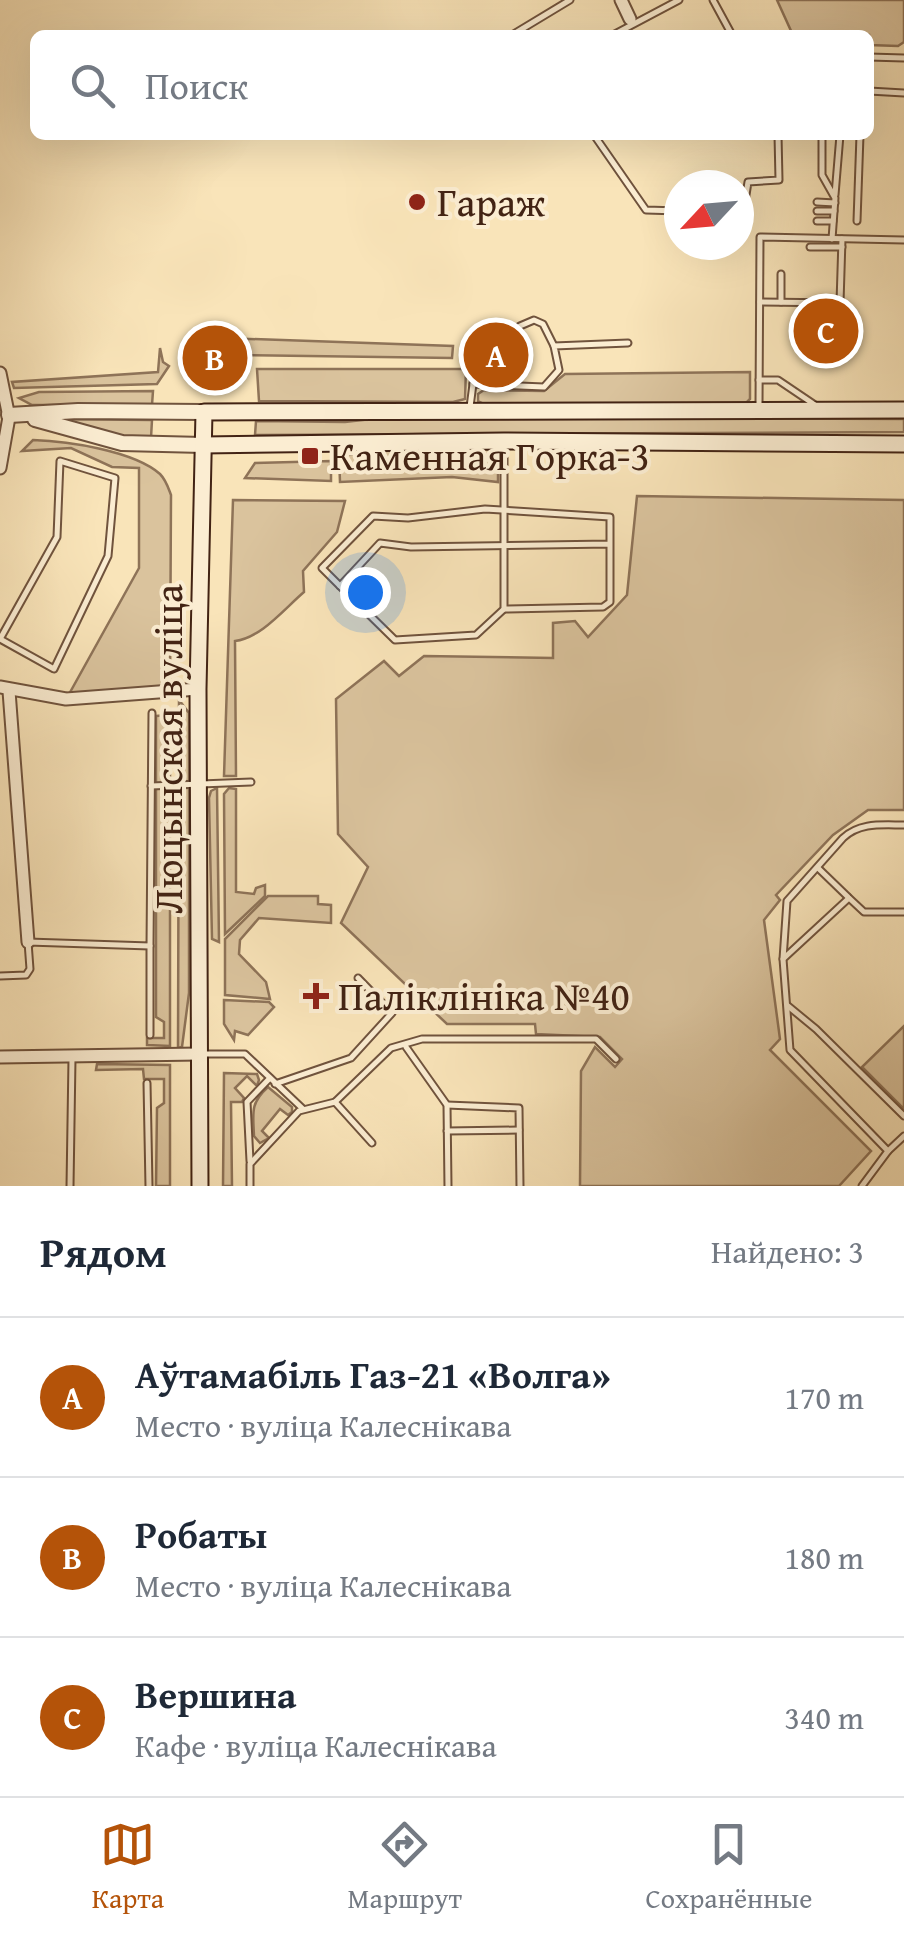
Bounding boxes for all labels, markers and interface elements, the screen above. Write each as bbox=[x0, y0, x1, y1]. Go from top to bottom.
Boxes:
search box bbox=[30, 30, 874, 140]
text: Поиск bbox=[145, 57, 248, 113]
icon: search bbox=[65, 58, 120, 113]
north arrow bbox=[664, 170, 754, 260]
place label: Гараж bbox=[437, 172, 546, 231]
marker: Гараж bbox=[406, 191, 428, 213]
pin: C bbox=[794, 294, 858, 368]
pin: A bbox=[464, 318, 528, 392]
pin: B bbox=[182, 320, 248, 396]
place label: Каменная Горка-3 bbox=[330, 426, 650, 485]
marker: Каменная Горка-3 bbox=[299, 445, 321, 467]
your location bbox=[340, 567, 391, 618]
street label: Люцынская вуліца bbox=[138, 584, 197, 914]
place label: Паліклініка №40 bbox=[338, 966, 630, 1025]
marker: Паліклініка №40 bbox=[303, 983, 329, 1009]
text: Рядом bbox=[40, 1221, 167, 1282]
text: Найдено: 3 bbox=[711, 1228, 864, 1275]
text: Аўтамабіль Газ-21 «Волга» bbox=[135, 1346, 611, 1402]
text: A bbox=[62, 1374, 83, 1421]
text: 170 m bbox=[785, 1374, 864, 1421]
text: Место · вуліца Калеснікава bbox=[135, 1402, 512, 1449]
text: Робаты bbox=[135, 1506, 267, 1562]
text: B bbox=[63, 1534, 82, 1581]
text: 180 m bbox=[785, 1534, 864, 1581]
text: Место · вуліца Калеснікава bbox=[135, 1562, 512, 1609]
text: Вершина bbox=[135, 1666, 296, 1722]
text: C bbox=[63, 1694, 82, 1741]
text: 340 m bbox=[785, 1694, 864, 1741]
text: Кафе · вуліца Калеснікава bbox=[135, 1722, 497, 1769]
tab: Карта bbox=[92, 1817, 164, 1918]
tab: Маршрут bbox=[348, 1817, 462, 1918]
tab: Сохранённые bbox=[645, 1817, 812, 1918]

